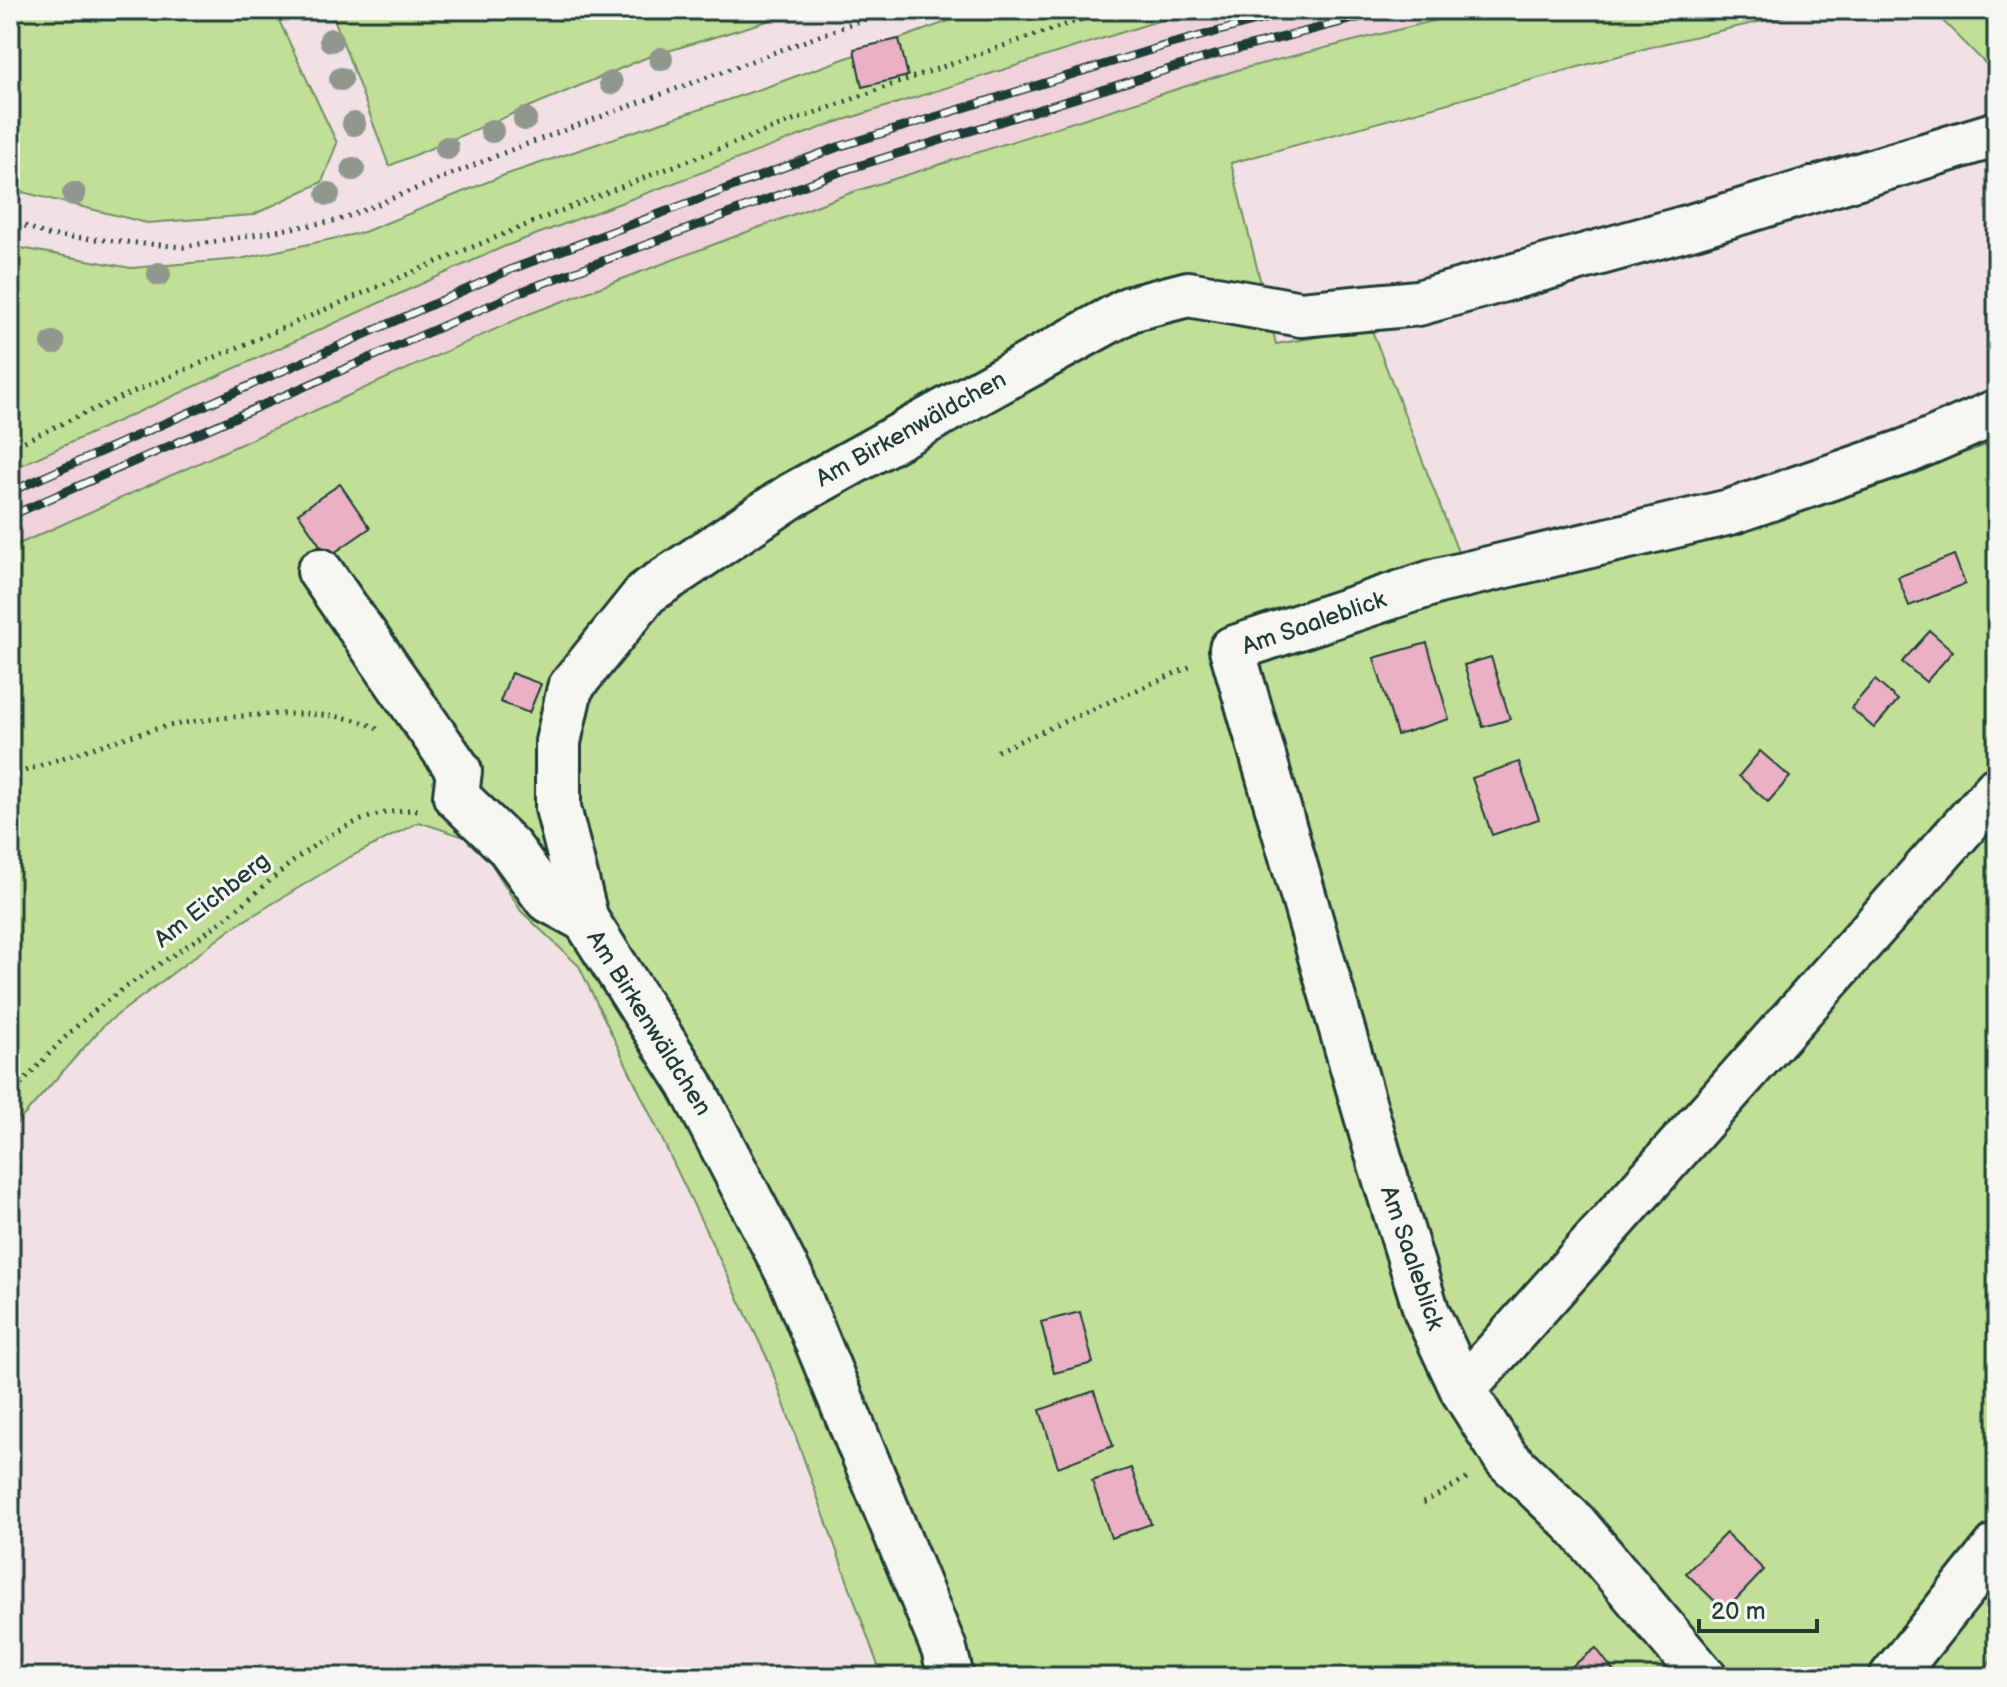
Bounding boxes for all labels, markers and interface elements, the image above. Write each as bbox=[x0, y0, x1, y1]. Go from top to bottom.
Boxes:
street label: Am Birkenwäldchen bbox=[811, 365, 1011, 493]
street label: Am Saaleblick bbox=[1238, 585, 1390, 661]
street label: Am Eichberg bbox=[149, 846, 275, 954]
street label: Am Birkenwäldchen bbox=[580, 925, 718, 1121]
street label: Am Saaleblick bbox=[1374, 1182, 1450, 1334]
scale bar bbox=[1699, 1583, 1817, 1633]
text: 20 m bbox=[1711, 1597, 1766, 1626]

